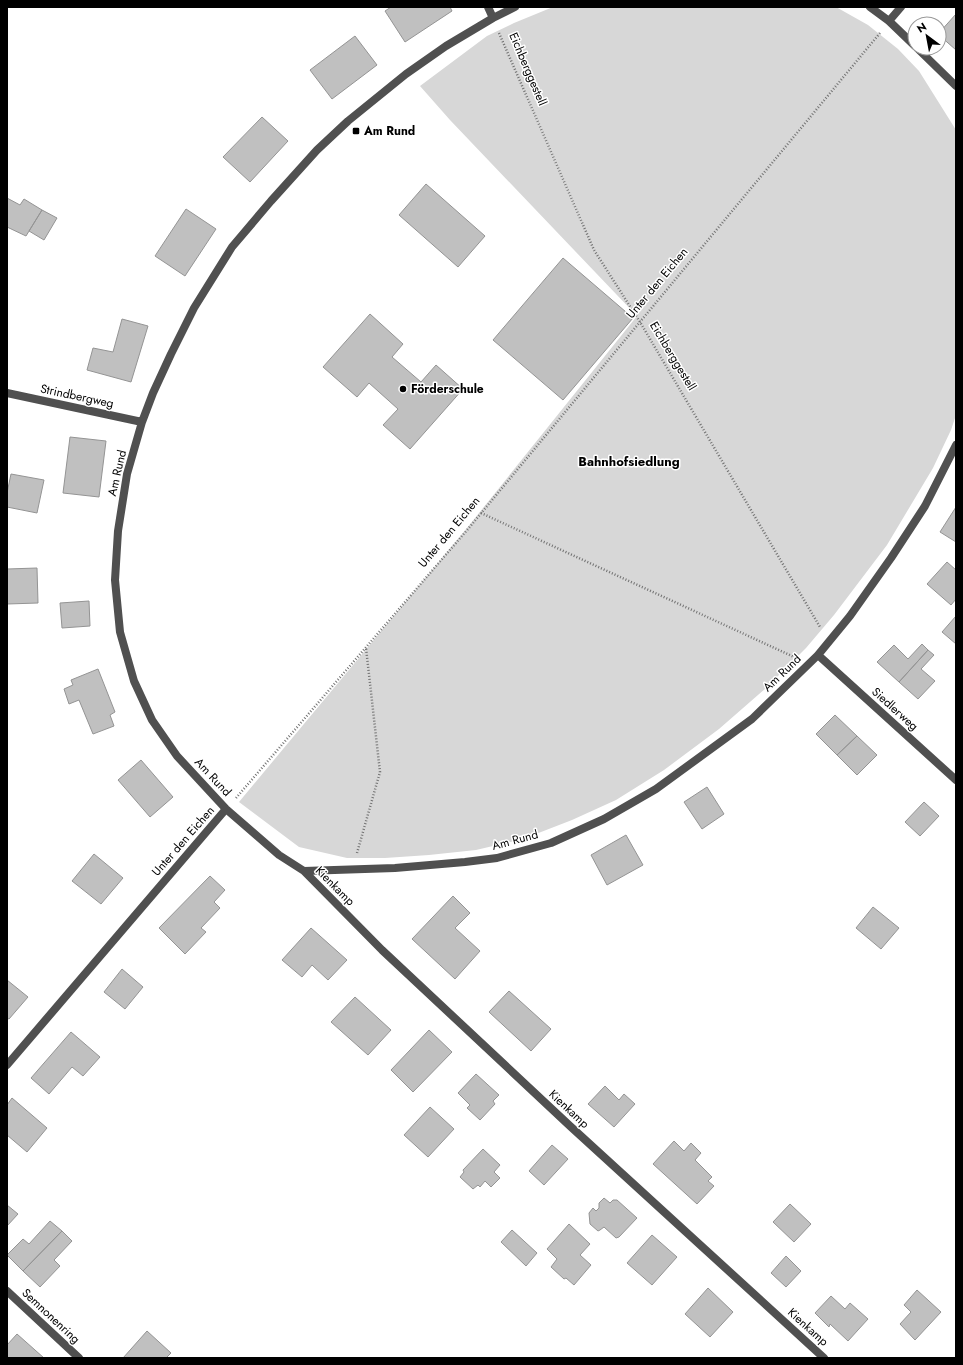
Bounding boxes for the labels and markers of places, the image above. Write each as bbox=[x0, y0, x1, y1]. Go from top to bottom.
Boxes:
place label: Am Rund bbox=[363, 122, 415, 140]
marker: Am Rund bbox=[351, 126, 361, 136]
place label: Förderschule bbox=[411, 380, 484, 398]
marker: Förderschule bbox=[398, 384, 408, 394]

